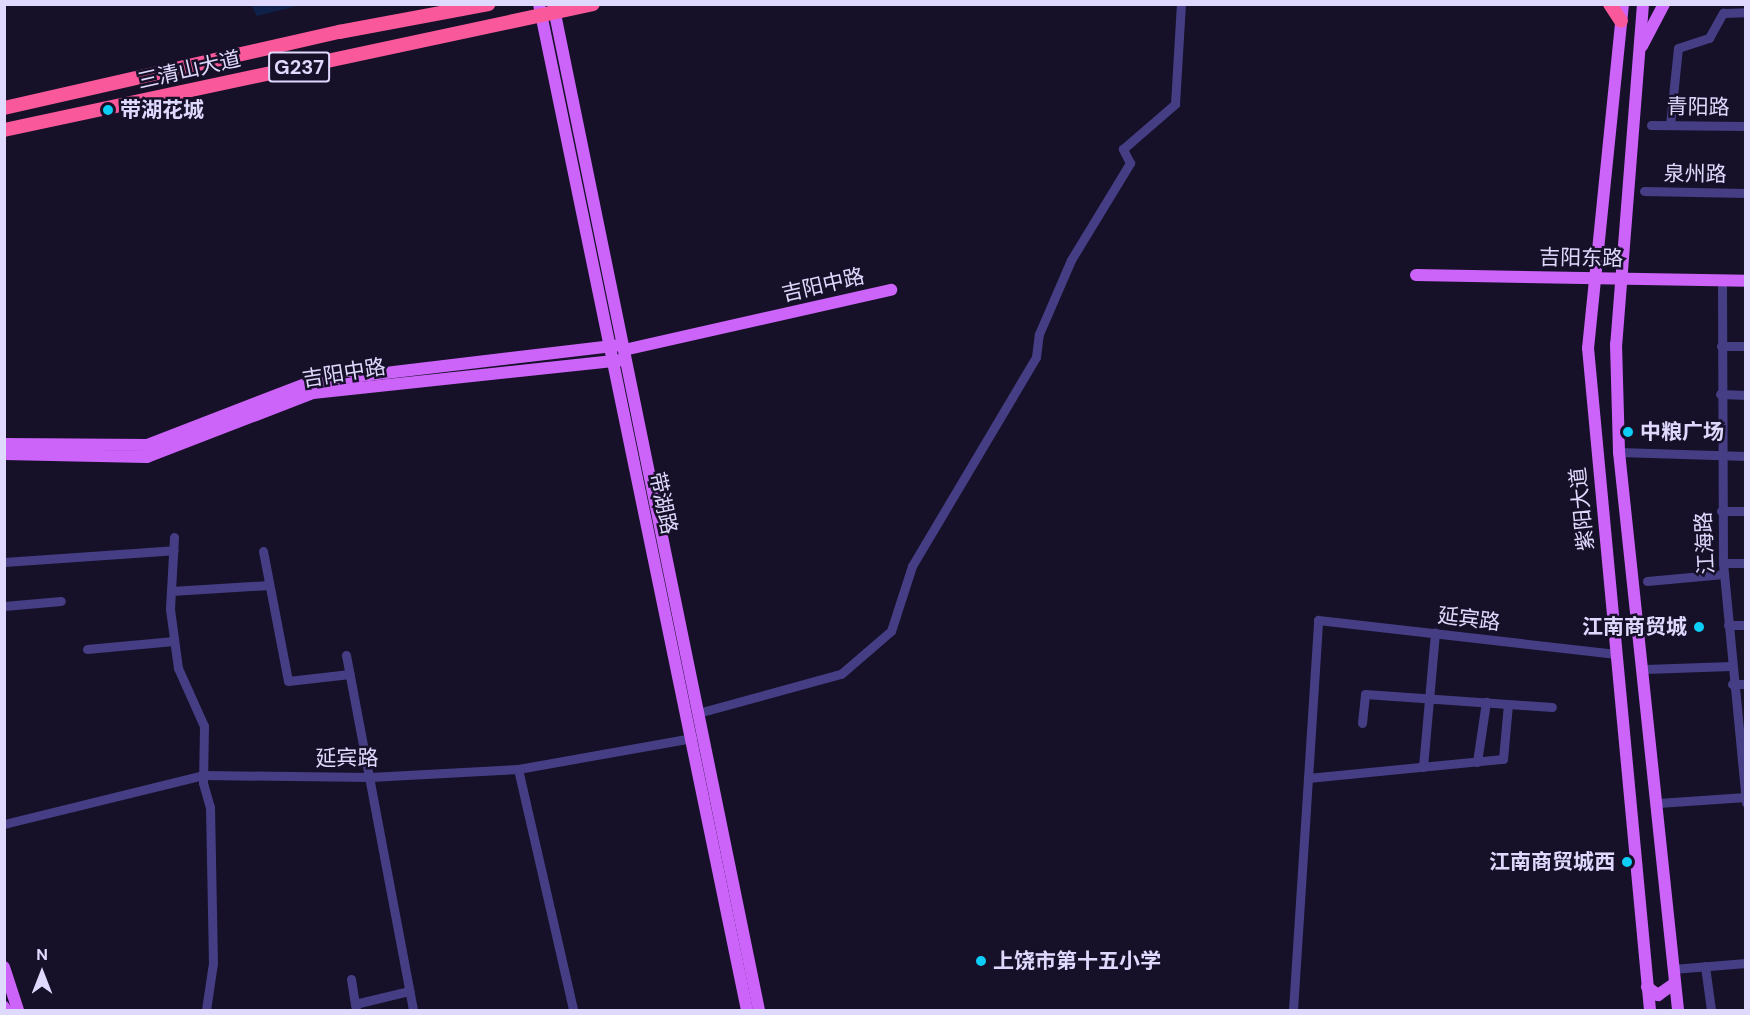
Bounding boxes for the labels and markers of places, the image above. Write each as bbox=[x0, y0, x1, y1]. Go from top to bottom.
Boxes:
place label: 带湖花城 bbox=[120, 97, 204, 123]
marker: 带湖花城 bbox=[101, 103, 115, 117]
place label: 中粮广场 bbox=[1640, 419, 1724, 445]
marker: 中粮广场 bbox=[1621, 425, 1635, 439]
place label: 江南商贸城 bbox=[1582, 614, 1687, 640]
marker: 江南商贸城 bbox=[1692, 620, 1706, 634]
place label: 江南商贸城西 bbox=[1489, 849, 1615, 875]
marker: 江南商贸城西 bbox=[1620, 855, 1634, 869]
place label: 上饶市第十五小学 bbox=[993, 948, 1161, 974]
marker: 上饶市第十五小学 bbox=[974, 954, 988, 968]

